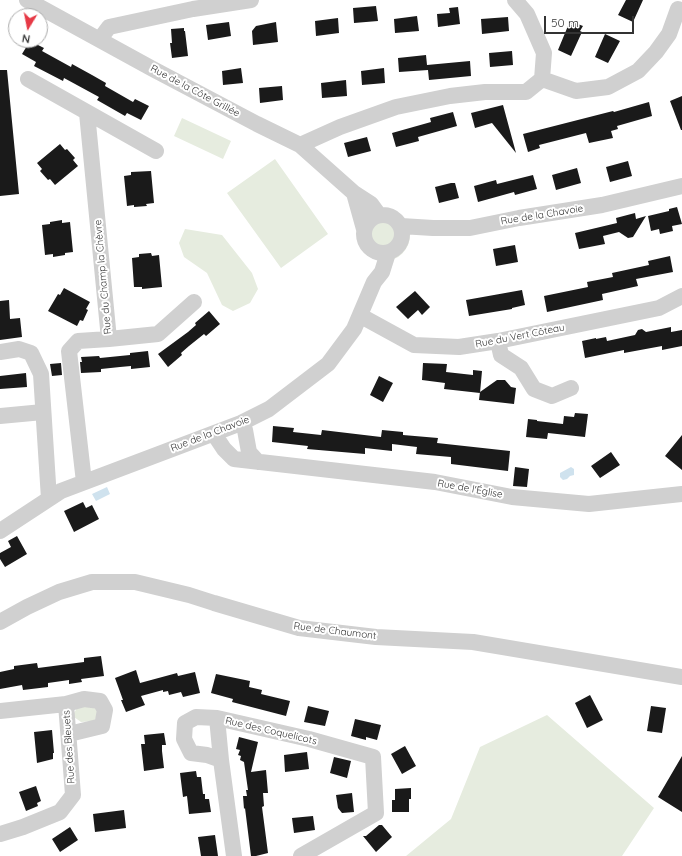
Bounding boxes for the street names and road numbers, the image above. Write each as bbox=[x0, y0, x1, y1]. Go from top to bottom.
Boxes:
street label: Rue de la Côte Grillée bbox=[148, 62, 242, 120]
street label: Rue de la Chavoie bbox=[500, 203, 584, 227]
street label: Rue du Champ la Chèvre bbox=[92, 219, 114, 335]
street label: Rue du Vert Côteau bbox=[474, 321, 566, 351]
street label: Rue de la Chavoie bbox=[169, 413, 251, 455]
street label: Rue de l'Église bbox=[436, 477, 504, 501]
street label: Rue de Chaumont bbox=[293, 620, 377, 642]
street label: Rue des Bleuets bbox=[60, 710, 78, 784]
street label: Rue des Coquelicots bbox=[224, 715, 318, 747]

